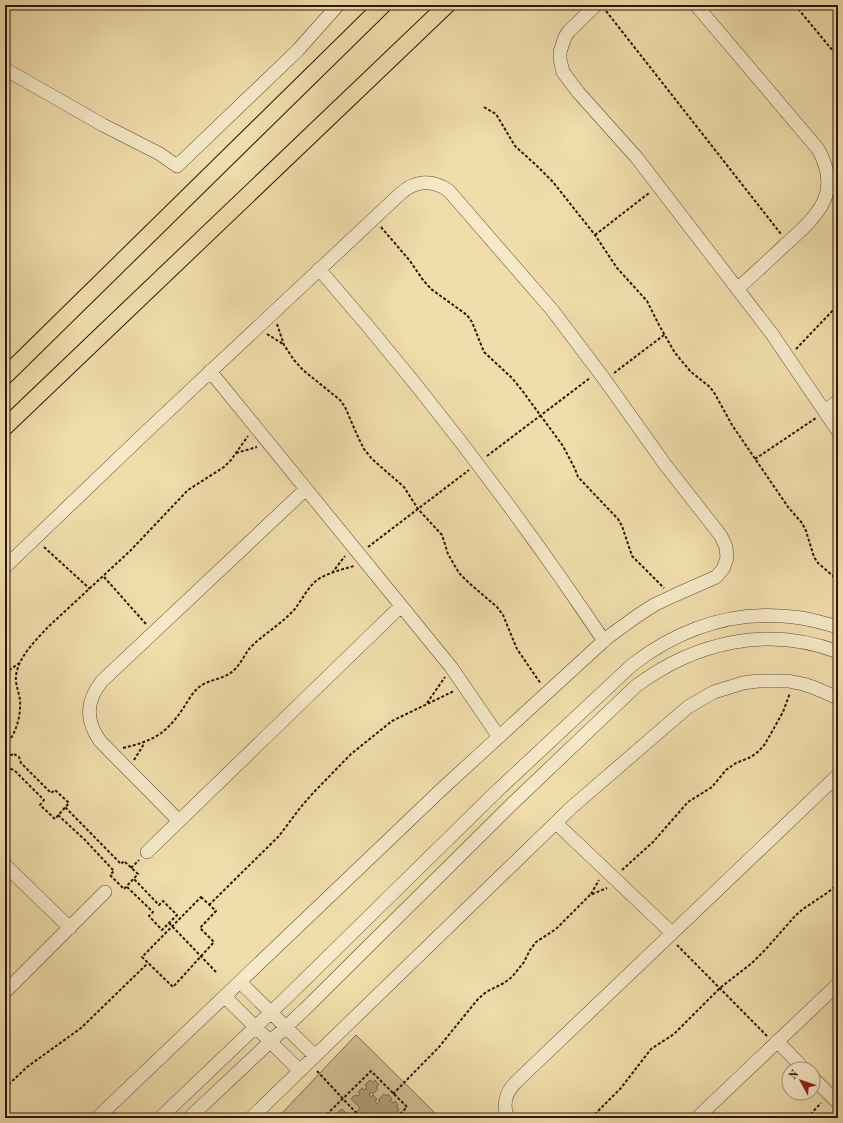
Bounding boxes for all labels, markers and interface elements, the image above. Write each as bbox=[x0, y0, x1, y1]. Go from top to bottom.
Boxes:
north arrow bbox=[781, 1061, 821, 1101]
text: N bbox=[788, 1068, 802, 1082]

